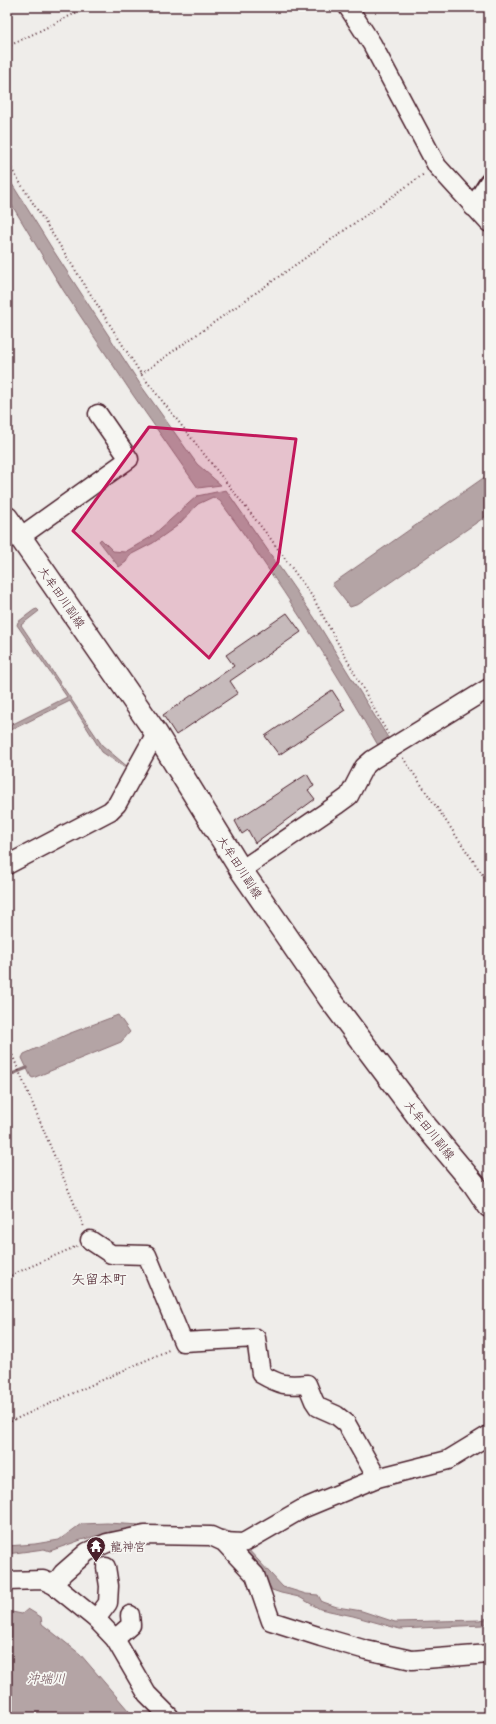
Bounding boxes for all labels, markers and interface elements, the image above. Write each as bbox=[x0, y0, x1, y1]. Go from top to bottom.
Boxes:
street label: 大牟田川副線 bbox=[35, 563, 89, 631]
street label: 大牟田川副線 bbox=[214, 833, 266, 901]
street label: 大牟田川副線 bbox=[402, 1097, 458, 1163]
district label: 矢留本町 bbox=[71, 1270, 127, 1288]
temple icon: 龍神宮 bbox=[85, 1535, 107, 1563]
place label: 龍神宮 bbox=[110, 1539, 146, 1554]
water label: 沖端川 bbox=[26, 1670, 66, 1687]

